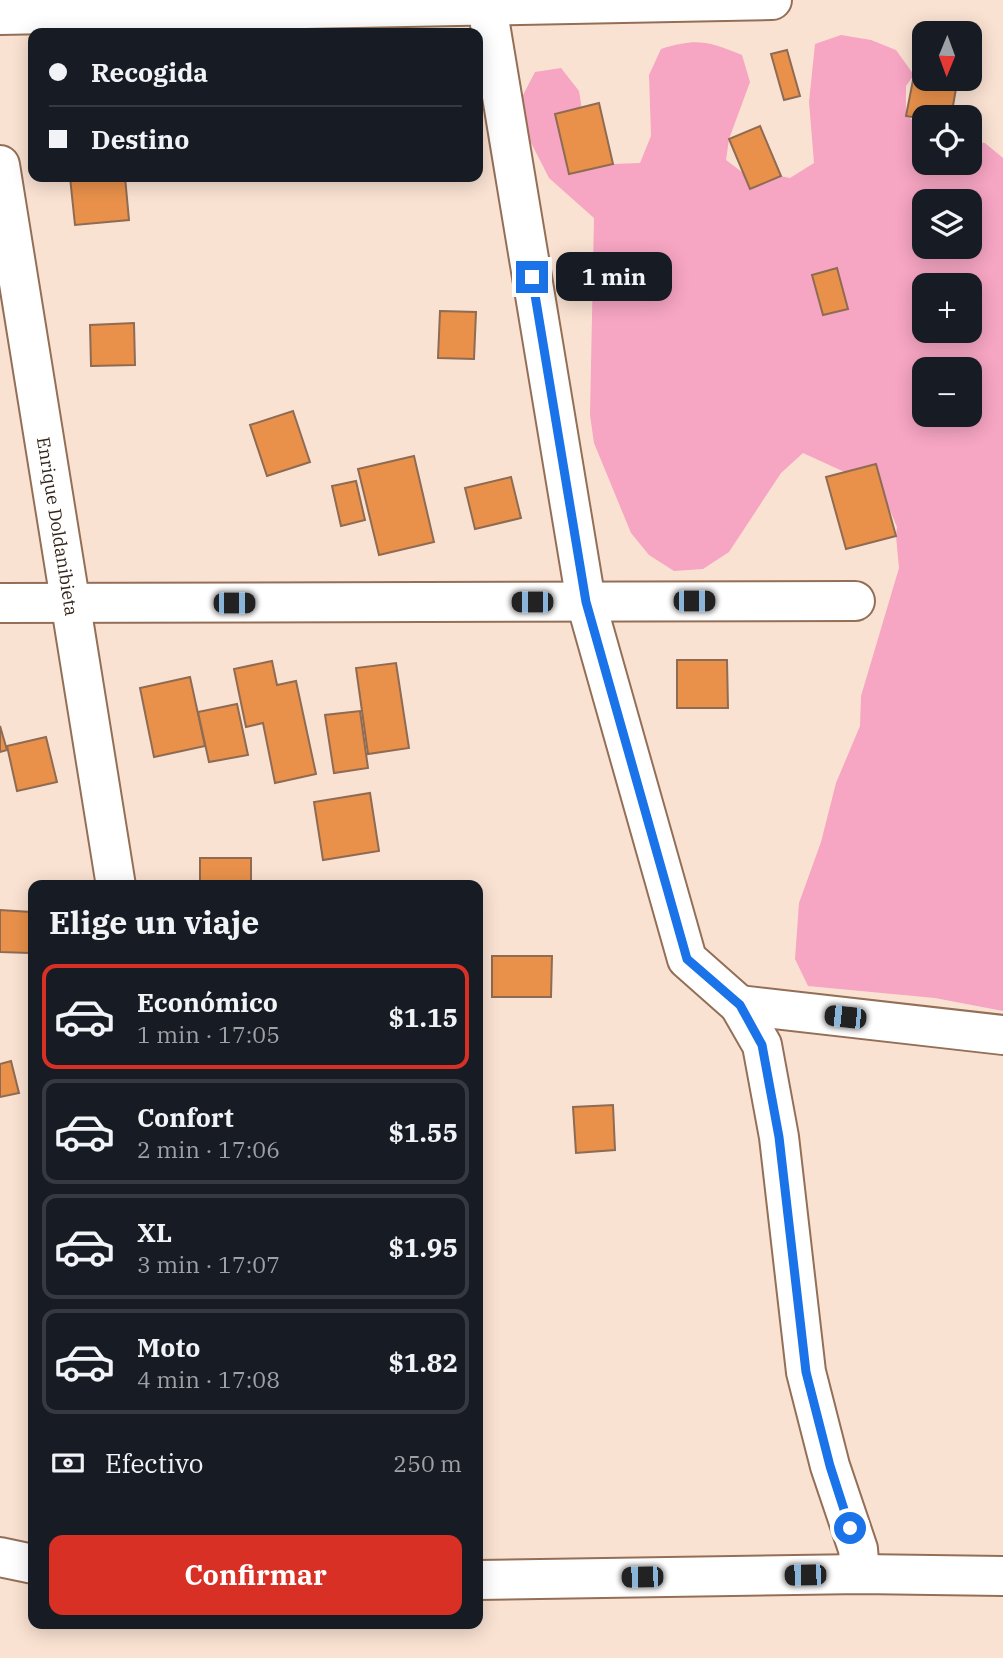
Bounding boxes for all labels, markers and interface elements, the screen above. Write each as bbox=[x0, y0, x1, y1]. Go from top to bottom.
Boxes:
north arrow bbox=[912, 21, 982, 91]
map controls bbox=[912, 21, 982, 427]
text: Recogida bbox=[91, 55, 208, 89]
button: locate bbox=[912, 105, 982, 175]
text: Destino bbox=[91, 122, 189, 156]
button: layers bbox=[912, 189, 982, 259]
callout: 1 min bbox=[556, 252, 672, 302]
route end bbox=[516, 261, 548, 293]
text: 1 min bbox=[582, 261, 646, 291]
button: + bbox=[912, 273, 982, 343]
button: − bbox=[912, 357, 982, 427]
street label: Enrique Doldanibieta bbox=[32, 435, 84, 618]
car bbox=[674, 591, 716, 612]
car bbox=[512, 592, 554, 613]
car bbox=[214, 593, 256, 614]
text: Elige un viaje bbox=[49, 901, 259, 943]
icon: car bbox=[53, 985, 116, 1048]
text: Económico bbox=[137, 985, 278, 1019]
text: $1.15 bbox=[388, 1000, 458, 1034]
car bbox=[824, 1004, 867, 1030]
text: 1 min · 17:05 bbox=[137, 1019, 280, 1049]
icon: car bbox=[53, 1100, 116, 1163]
text: Confort bbox=[137, 1100, 234, 1134]
text: $1.55 bbox=[388, 1115, 458, 1149]
text: 2 min · 17:06 bbox=[137, 1134, 280, 1164]
icon: car bbox=[53, 1215, 116, 1278]
text: XL bbox=[137, 1215, 172, 1249]
text: $1.95 bbox=[388, 1230, 458, 1264]
text: 3 min · 17:07 bbox=[137, 1249, 280, 1279]
icon: car bbox=[53, 1330, 116, 1393]
text: Moto bbox=[137, 1330, 200, 1364]
text: $1.82 bbox=[388, 1345, 458, 1379]
text: 4 min · 17:08 bbox=[137, 1364, 280, 1394]
icon: cash bbox=[49, 1444, 87, 1482]
text: Efectivo bbox=[105, 1446, 203, 1480]
text: 250 m bbox=[393, 1448, 462, 1478]
route start bbox=[834, 1512, 866, 1544]
button: Confirmar bbox=[49, 1535, 462, 1615]
car bbox=[784, 1564, 827, 1586]
car bbox=[621, 1566, 664, 1588]

